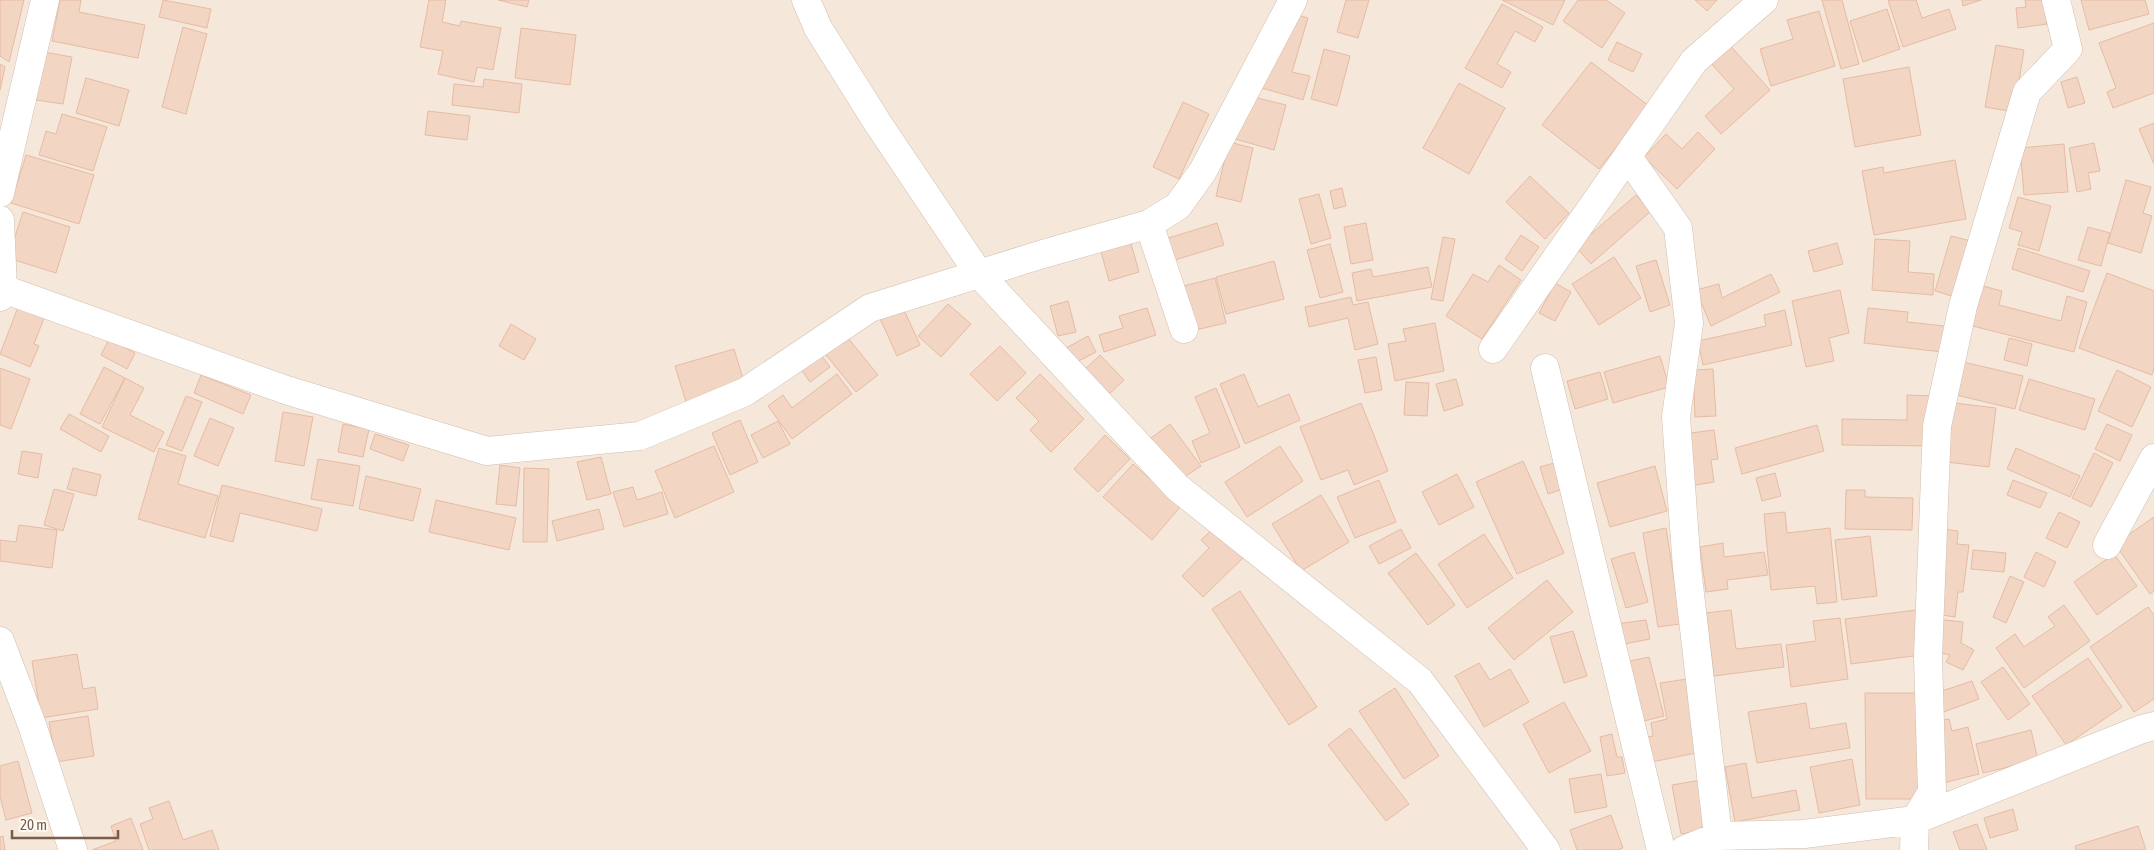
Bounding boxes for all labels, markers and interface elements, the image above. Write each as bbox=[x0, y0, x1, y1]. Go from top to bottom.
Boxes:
scale bar bbox=[12, 808, 119, 840]
text: 20 m bbox=[20, 816, 47, 833]

